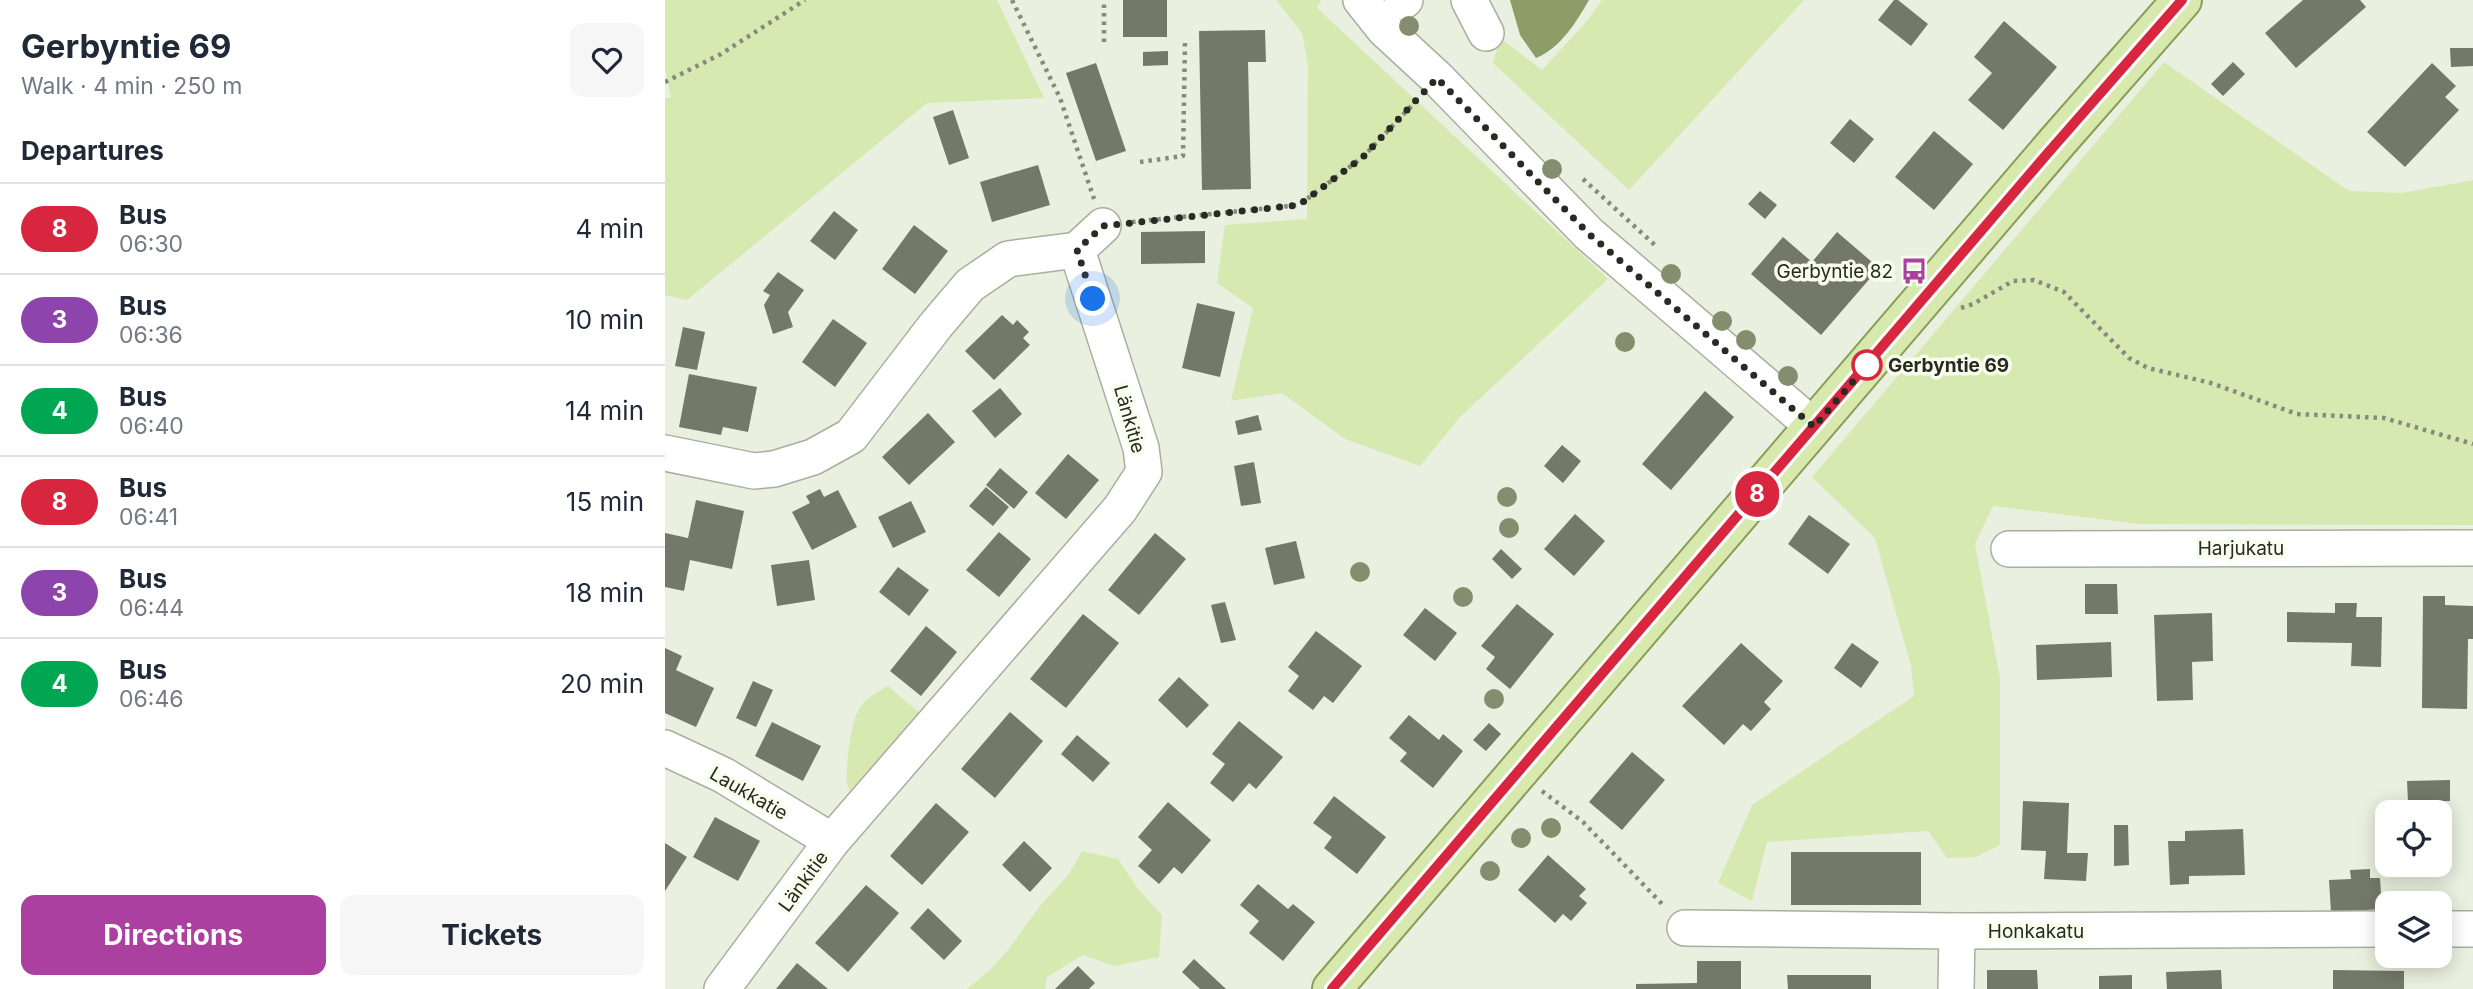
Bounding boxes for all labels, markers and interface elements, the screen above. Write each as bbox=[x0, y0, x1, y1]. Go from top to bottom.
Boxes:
button: heart bbox=[570, 23, 644, 97]
text: Gerbyntie 69 bbox=[21, 26, 231, 66]
text: Walk · 4 min · 250 m bbox=[21, 72, 243, 100]
text: Departures bbox=[21, 135, 164, 166]
text: Bus bbox=[119, 199, 167, 230]
text: 4 min bbox=[575, 213, 644, 244]
text: 8 bbox=[52, 214, 67, 243]
text: 06:30 bbox=[119, 230, 183, 258]
bus stop icon: Gerbyntie 82 bbox=[1899, 256, 1929, 286]
place label: Gerbyntie 82 bbox=[1777, 260, 1893, 283]
your location bbox=[1075, 281, 1110, 316]
text: Bus bbox=[119, 290, 167, 321]
text: 10 min bbox=[565, 304, 644, 335]
text: 3 bbox=[52, 305, 67, 334]
text: 06:36 bbox=[119, 321, 183, 349]
marker: Gerbyntie 69 bbox=[1852, 350, 1882, 380]
place label: Gerbyntie 69 bbox=[1888, 354, 2009, 377]
text: Bus bbox=[119, 381, 167, 412]
street label: Länkitie bbox=[1109, 383, 1150, 456]
text: 14 min bbox=[565, 395, 644, 426]
text: 4 bbox=[51, 396, 68, 425]
text: 06:40 bbox=[119, 412, 184, 440]
line badge: 8 bbox=[1734, 471, 1780, 517]
text: Bus bbox=[119, 472, 167, 503]
text: 8 bbox=[1749, 479, 1765, 508]
text: 15 min bbox=[566, 486, 644, 517]
text: 8 bbox=[52, 487, 67, 516]
text: 06:41 bbox=[119, 503, 178, 531]
street label: Harjukatu bbox=[2198, 537, 2284, 560]
text: Bus bbox=[119, 563, 167, 594]
text: 18 min bbox=[566, 577, 644, 608]
text: 3 bbox=[52, 578, 67, 607]
text: 06:44 bbox=[119, 594, 184, 622]
text: Bus bbox=[119, 654, 167, 685]
text: 20 min bbox=[560, 668, 644, 699]
text: 4 bbox=[51, 669, 68, 698]
text: 06:46 bbox=[119, 685, 184, 713]
street label: Laukkatie bbox=[706, 762, 792, 825]
map controls bbox=[2375, 800, 2452, 968]
button: locate bbox=[2375, 800, 2452, 877]
street label: Länkitie bbox=[774, 846, 833, 916]
button: layers bbox=[2375, 891, 2452, 968]
button: Directions bbox=[21, 895, 326, 975]
button: Tickets bbox=[340, 895, 644, 975]
street label: Honkakatu bbox=[1988, 920, 2084, 943]

